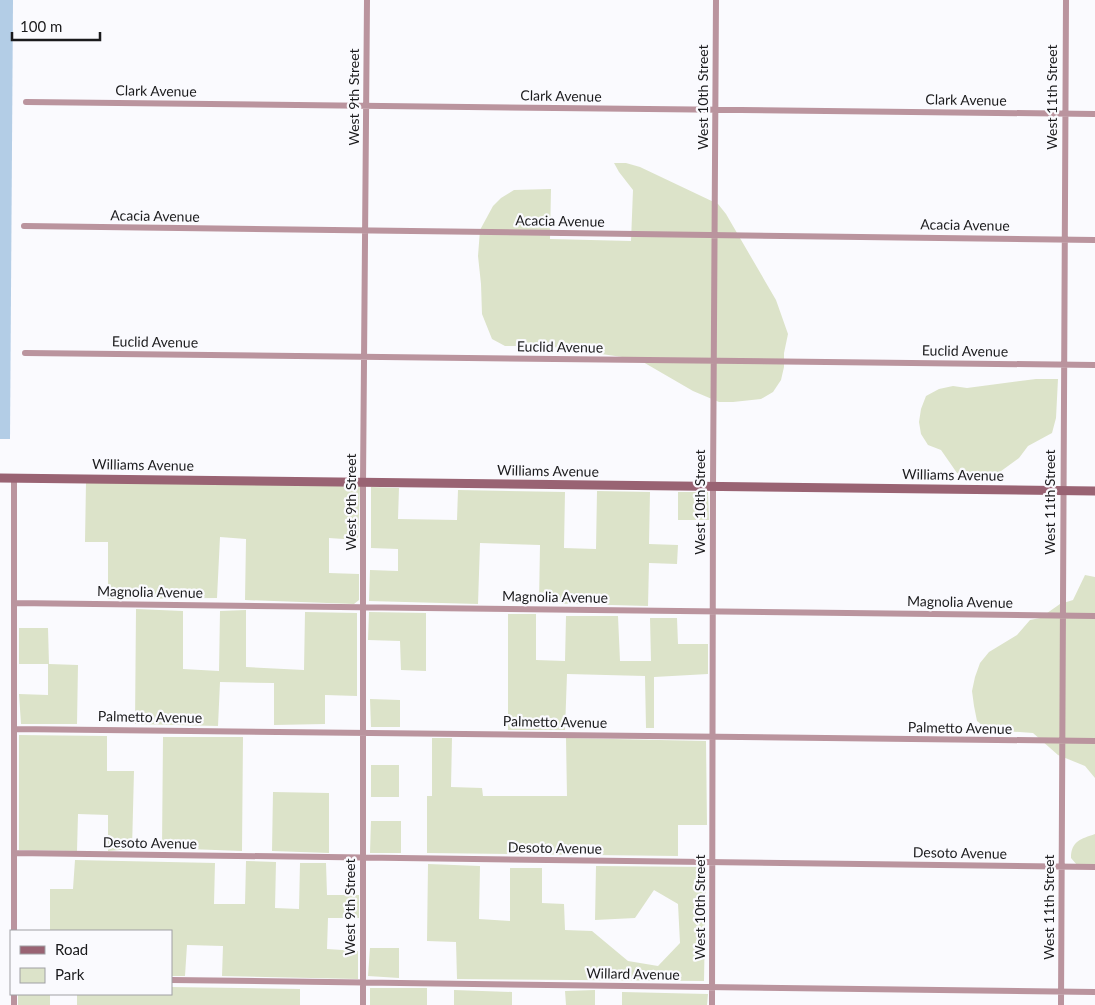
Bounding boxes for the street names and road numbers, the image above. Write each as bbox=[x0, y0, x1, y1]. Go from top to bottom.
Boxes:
street label: West 10th Street bbox=[694, 44, 711, 150]
street label: West 11th Street bbox=[1043, 44, 1060, 150]
street label: West 9th Street bbox=[345, 48, 362, 146]
street label: Clark Avenue bbox=[115, 81, 197, 100]
street label: Clark Avenue bbox=[520, 86, 602, 105]
street label: Clark Avenue bbox=[925, 90, 1007, 109]
street label: Acacia Avenue bbox=[110, 206, 200, 225]
street label: Acacia Avenue bbox=[515, 211, 605, 230]
street label: Acacia Avenue bbox=[920, 215, 1010, 234]
street label: Euclid Avenue bbox=[112, 332, 198, 351]
street label: Euclid Avenue bbox=[517, 337, 603, 356]
street label: Euclid Avenue bbox=[922, 341, 1008, 360]
street label: West 10th Street bbox=[691, 449, 708, 555]
street label: West 11th Street bbox=[1041, 449, 1058, 555]
street label: West 9th Street bbox=[342, 453, 359, 551]
street label: Williams Avenue bbox=[92, 455, 194, 474]
street label: Williams Avenue bbox=[497, 461, 599, 480]
street label: Williams Avenue bbox=[902, 465, 1004, 484]
street label: Magnolia Avenue bbox=[97, 582, 203, 601]
street label: Magnolia Avenue bbox=[502, 587, 608, 606]
street label: Magnolia Avenue bbox=[907, 592, 1013, 611]
street label: Palmetto Avenue bbox=[98, 707, 202, 726]
street label: Palmetto Avenue bbox=[503, 712, 607, 731]
street label: Palmetto Avenue bbox=[908, 718, 1012, 737]
street label: Desoto Avenue bbox=[103, 833, 197, 852]
street label: Desoto Avenue bbox=[508, 838, 602, 857]
street label: Desoto Avenue bbox=[913, 843, 1007, 862]
street label: West 10th Street bbox=[691, 854, 708, 960]
street label: West 11th Street bbox=[1040, 854, 1057, 960]
street label: West 9th Street bbox=[341, 858, 358, 956]
street label: Willard Avenue bbox=[586, 964, 680, 983]

